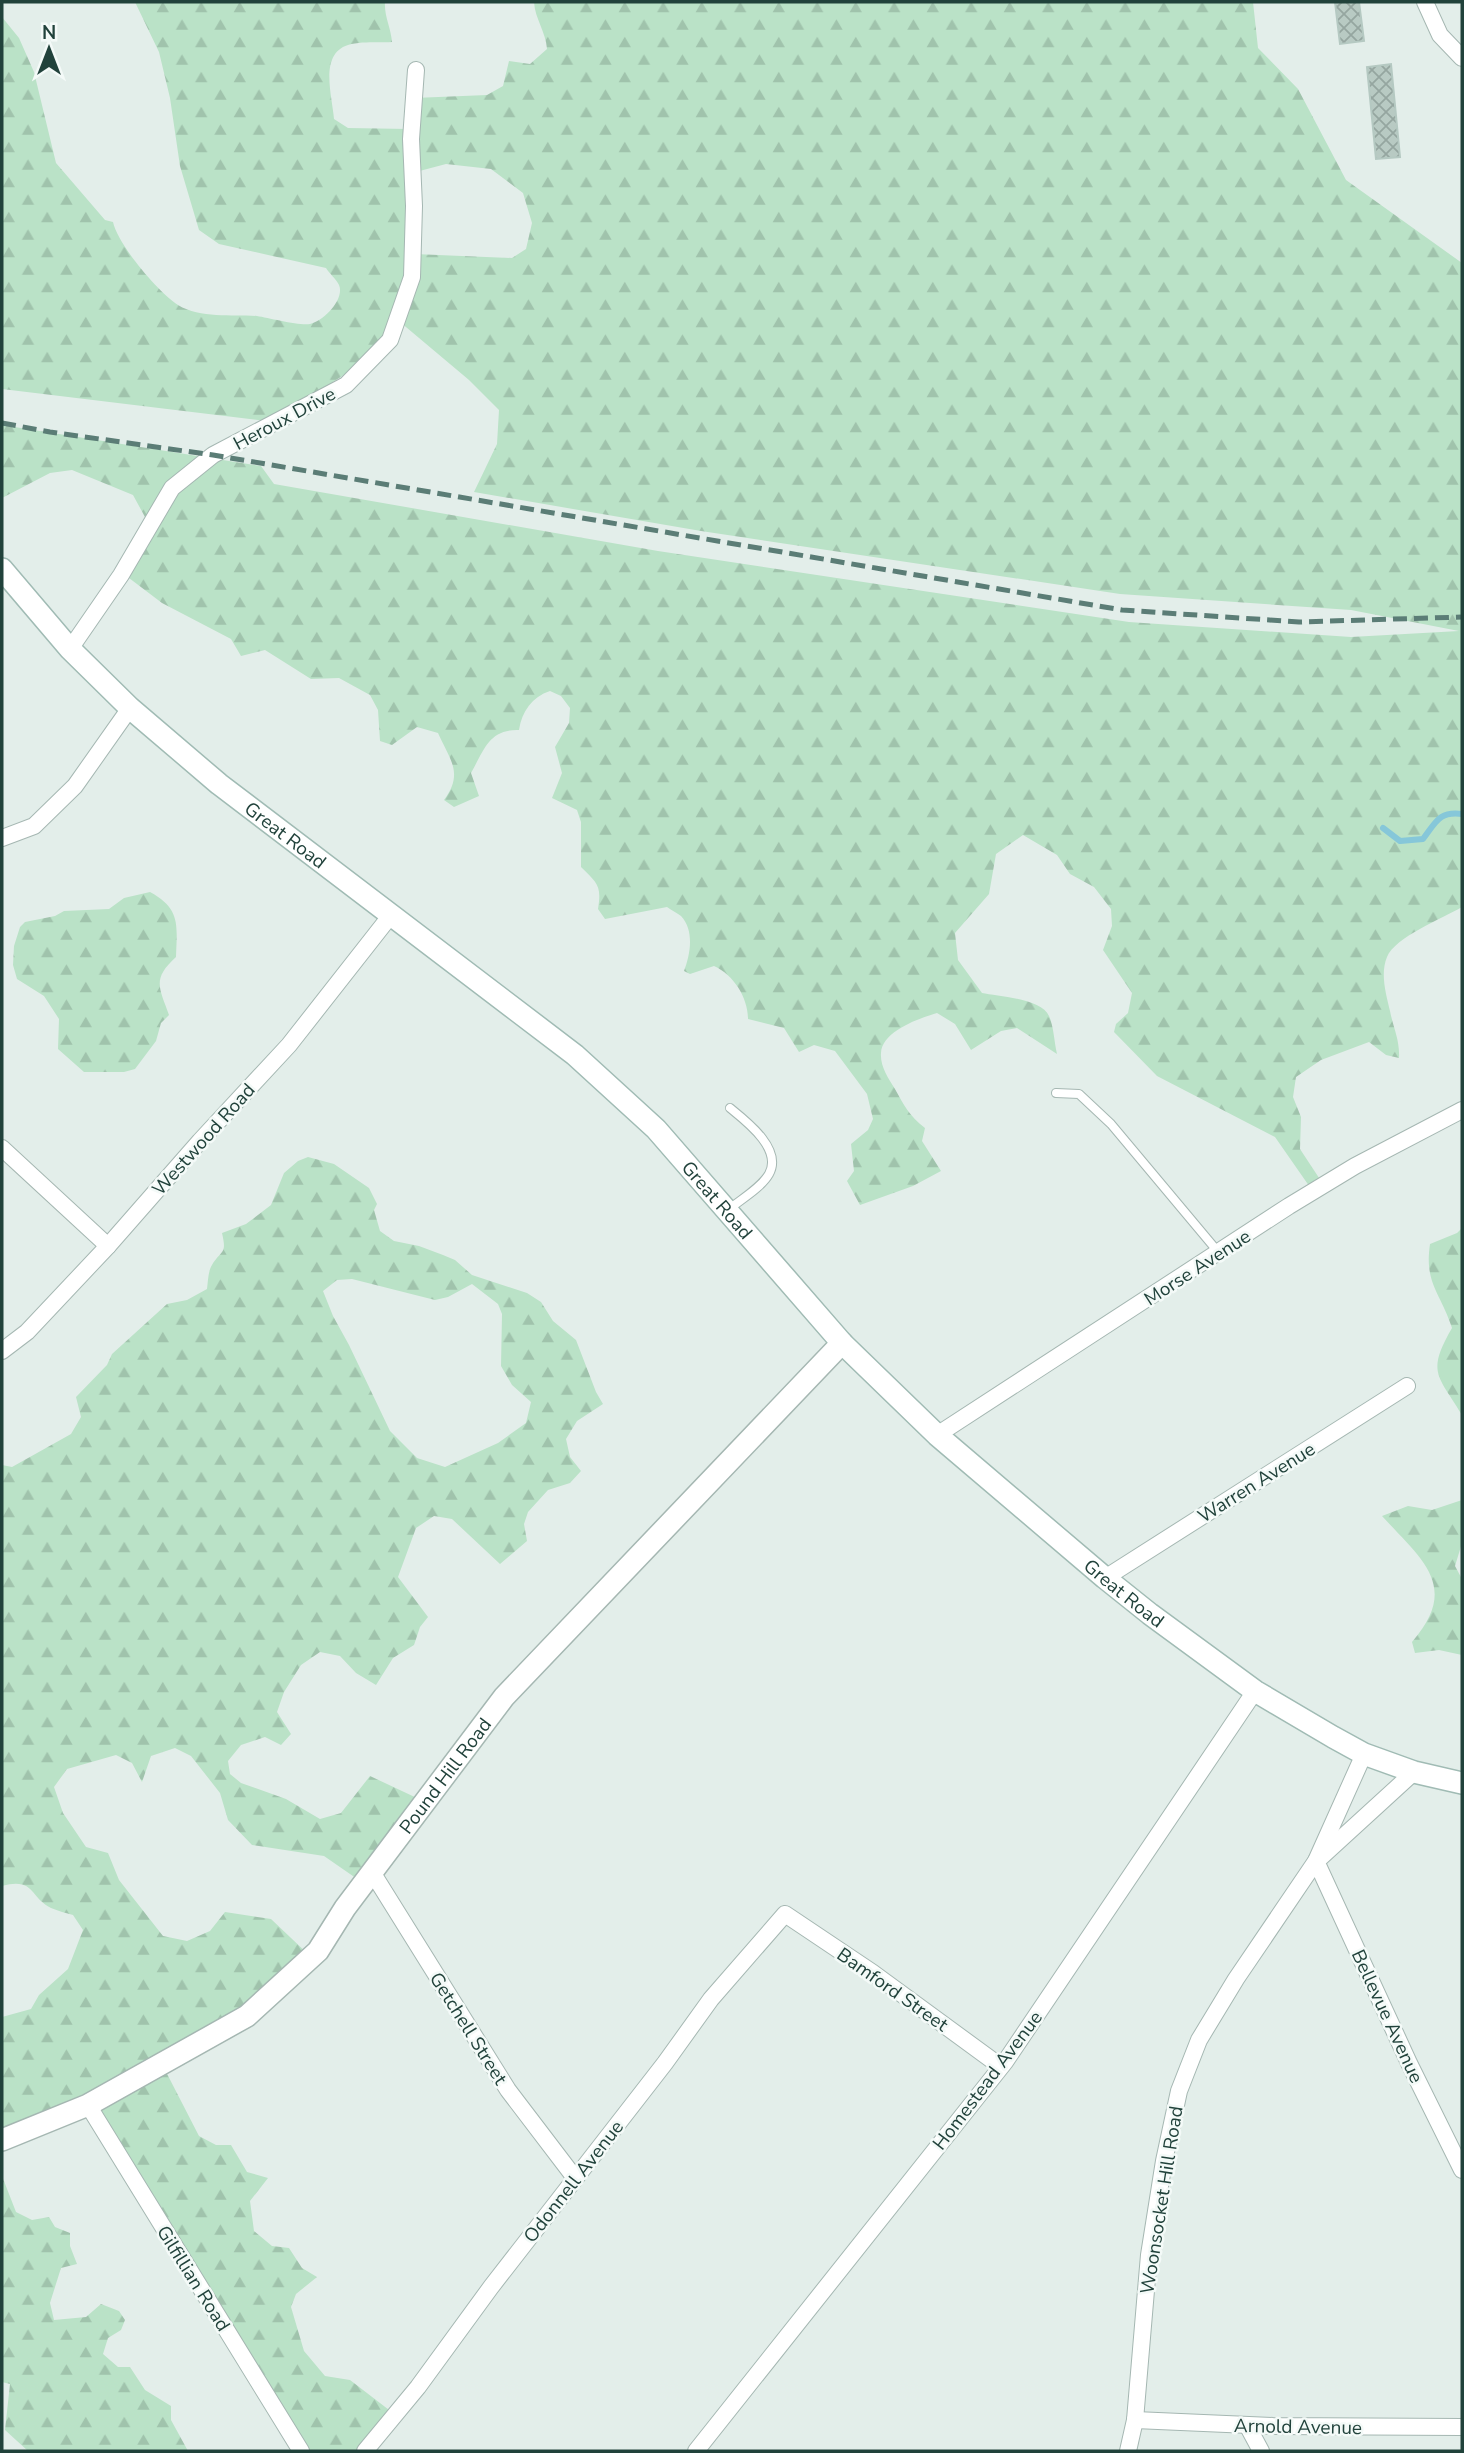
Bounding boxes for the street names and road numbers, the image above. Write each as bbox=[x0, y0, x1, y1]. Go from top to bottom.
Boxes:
street label: Heroux Drive bbox=[229, 381, 340, 457]
street label: Great Road bbox=[239, 796, 331, 875]
street label: Westwood Road bbox=[146, 1078, 261, 1201]
street label: Great Road bbox=[675, 1155, 758, 1245]
street label: Morse Avenue bbox=[1139, 1224, 1256, 1312]
street label: Warren Avenue bbox=[1193, 1436, 1320, 1529]
street label: Great Road bbox=[1078, 1553, 1169, 1634]
street label: Pound Hill Road bbox=[393, 1713, 498, 1839]
street label: Bamford Street bbox=[832, 1942, 954, 2038]
street label: Bellevue Avenue bbox=[1345, 1946, 1429, 2087]
street label: Getchell Street bbox=[423, 1967, 513, 2090]
street label: Homestead Avenue bbox=[927, 2006, 1049, 2155]
street label: Woonsocket Hill Road bbox=[1134, 2104, 1190, 2296]
street label: Odonnell Avenue bbox=[518, 2115, 630, 2248]
street label: Gilfillian Road bbox=[150, 2221, 236, 2336]
street label: Arnold Avenue bbox=[1234, 2413, 1362, 2441]

